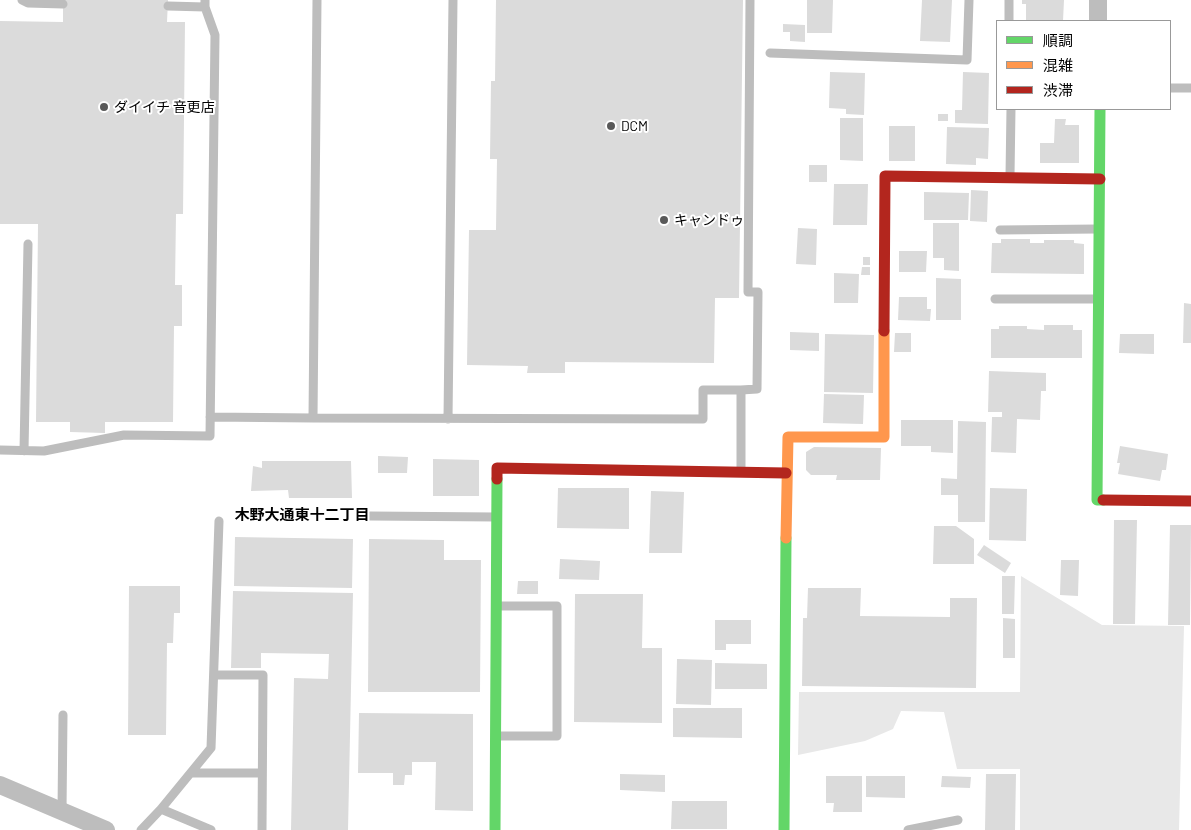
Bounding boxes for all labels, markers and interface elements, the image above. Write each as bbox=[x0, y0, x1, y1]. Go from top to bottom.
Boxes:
legend bbox=[996, 20, 1171, 110]
text: 順調 bbox=[1043, 31, 1073, 49]
text: 混雑 bbox=[1043, 56, 1073, 74]
text: 渋滞 bbox=[1043, 81, 1073, 99]
place label: ダイイチ 音更店 bbox=[114, 99, 215, 115]
marker: ダイイチ 音更店 bbox=[98, 101, 110, 113]
place label: DCM bbox=[621, 118, 648, 134]
marker: DCM bbox=[605, 120, 617, 132]
place label: キャンドゥ bbox=[674, 212, 744, 228]
marker: キャンドゥ bbox=[658, 214, 670, 226]
district label: 木野大通東十二丁目 bbox=[235, 506, 369, 524]

